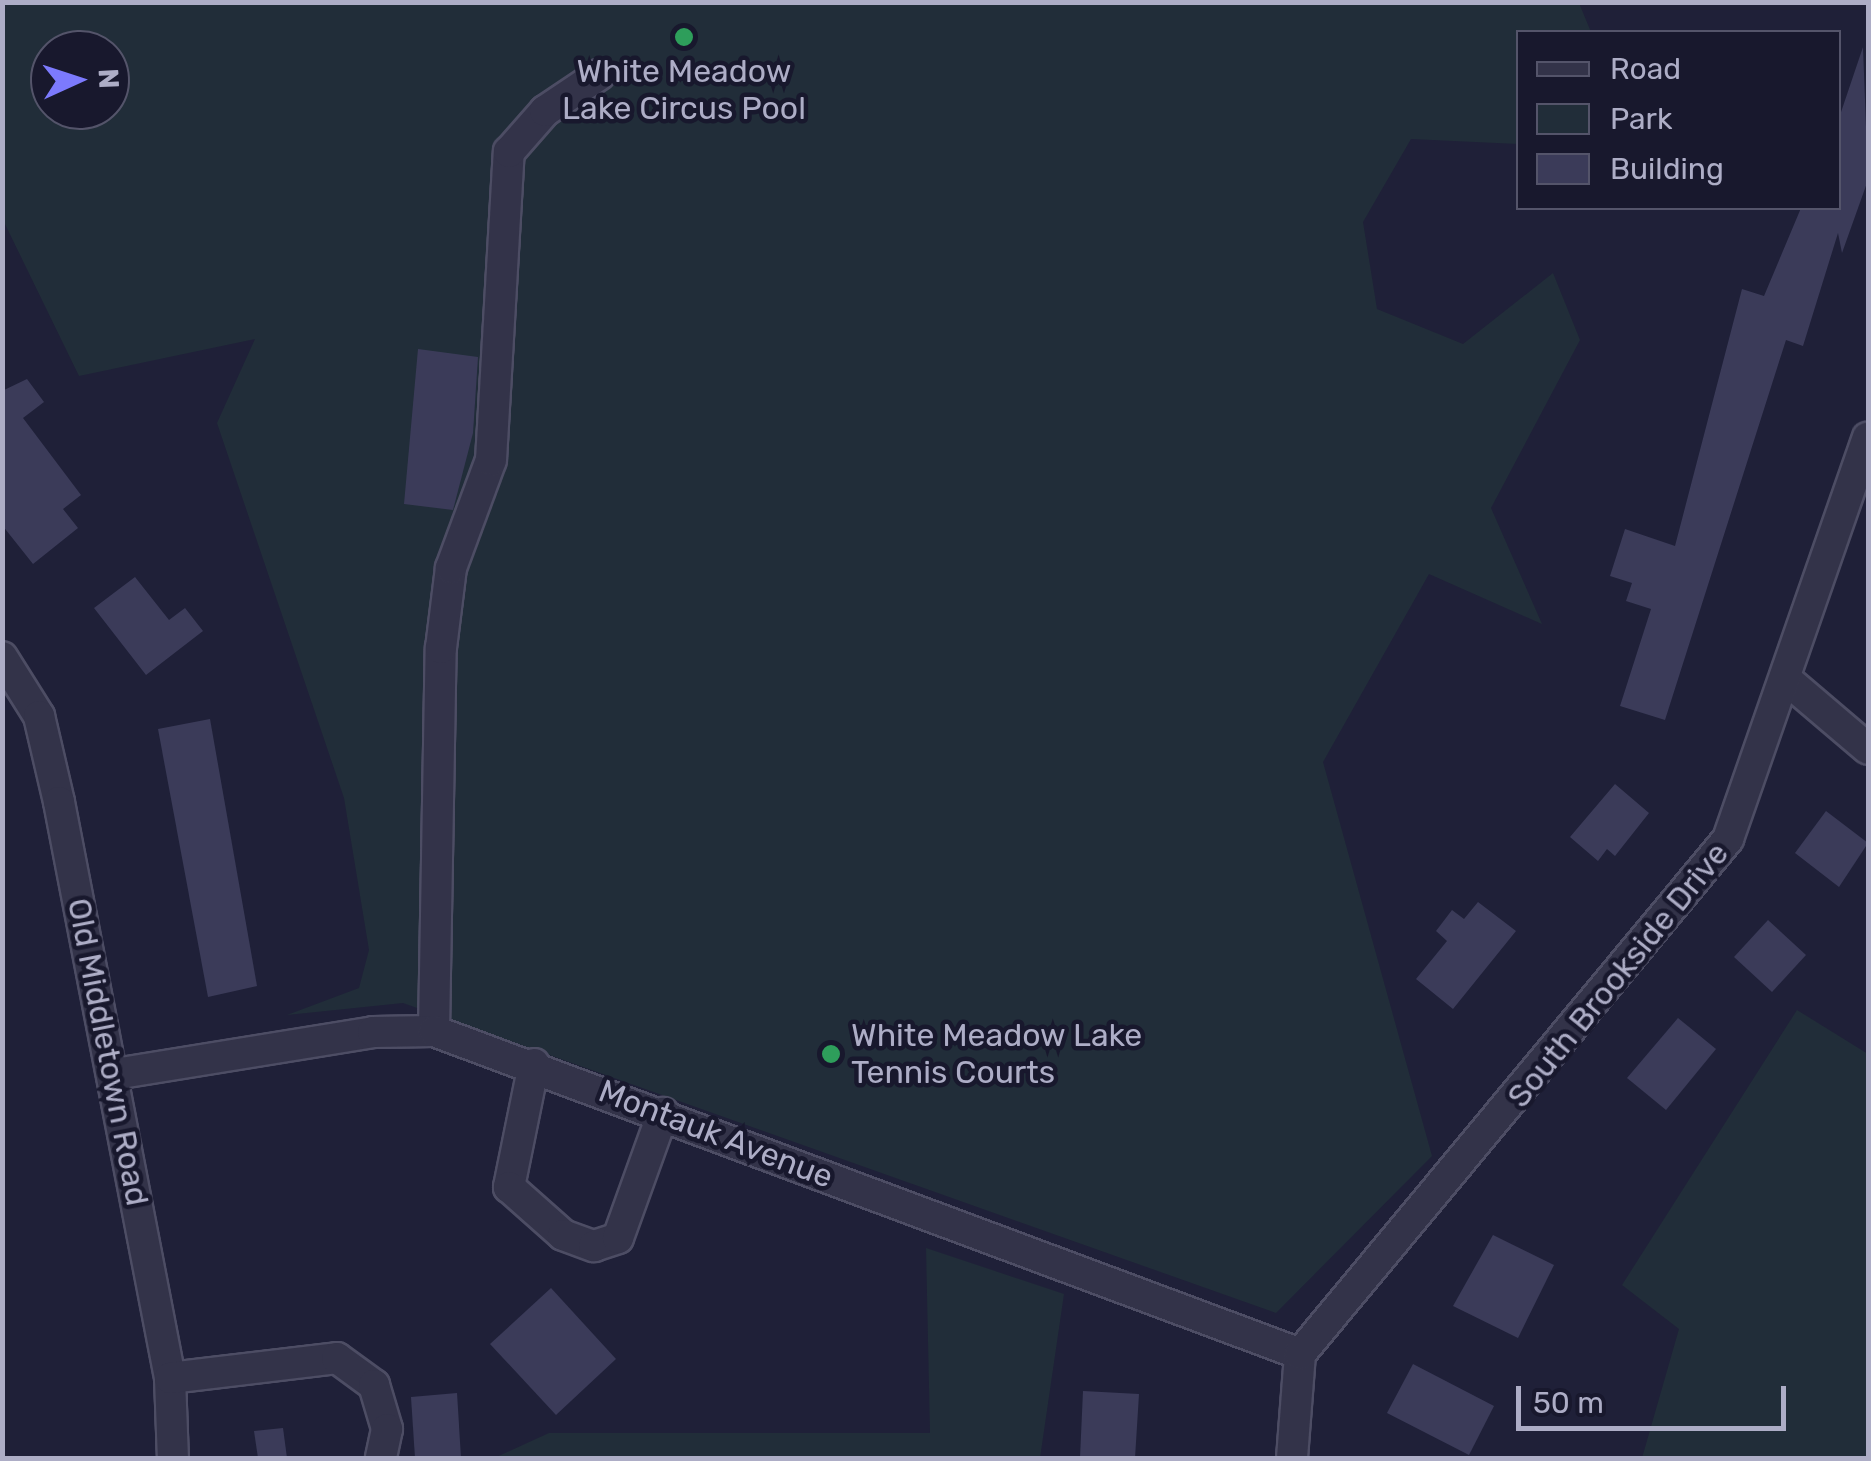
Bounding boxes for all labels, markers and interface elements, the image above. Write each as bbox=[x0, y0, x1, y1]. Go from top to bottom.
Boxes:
marker: White Meadow Lake Circus Pool bbox=[673, 26, 695, 48]
north arrow bbox=[30, 30, 130, 130]
legend bbox=[1516, 30, 1841, 210]
text: Road bbox=[1610, 51, 1681, 87]
place label: White Meadow Lake Circus Pool bbox=[562, 53, 806, 128]
text: N bbox=[91, 68, 125, 89]
text: Park bbox=[1610, 101, 1672, 137]
text: Building bbox=[1610, 151, 1724, 187]
street label: South Brookside Drive bbox=[1499, 835, 1737, 1115]
street label: Old Middletown Road bbox=[59, 895, 157, 1209]
place label: White Meadow Lake Tennis Courts bbox=[851, 1017, 1143, 1092]
marker: White Meadow Lake Tennis Courts bbox=[820, 1043, 842, 1065]
street label: Montauk Avenue bbox=[593, 1071, 839, 1197]
scale bar bbox=[1521, 1366, 1791, 1428]
text: 50 m bbox=[1533, 1385, 1604, 1421]

